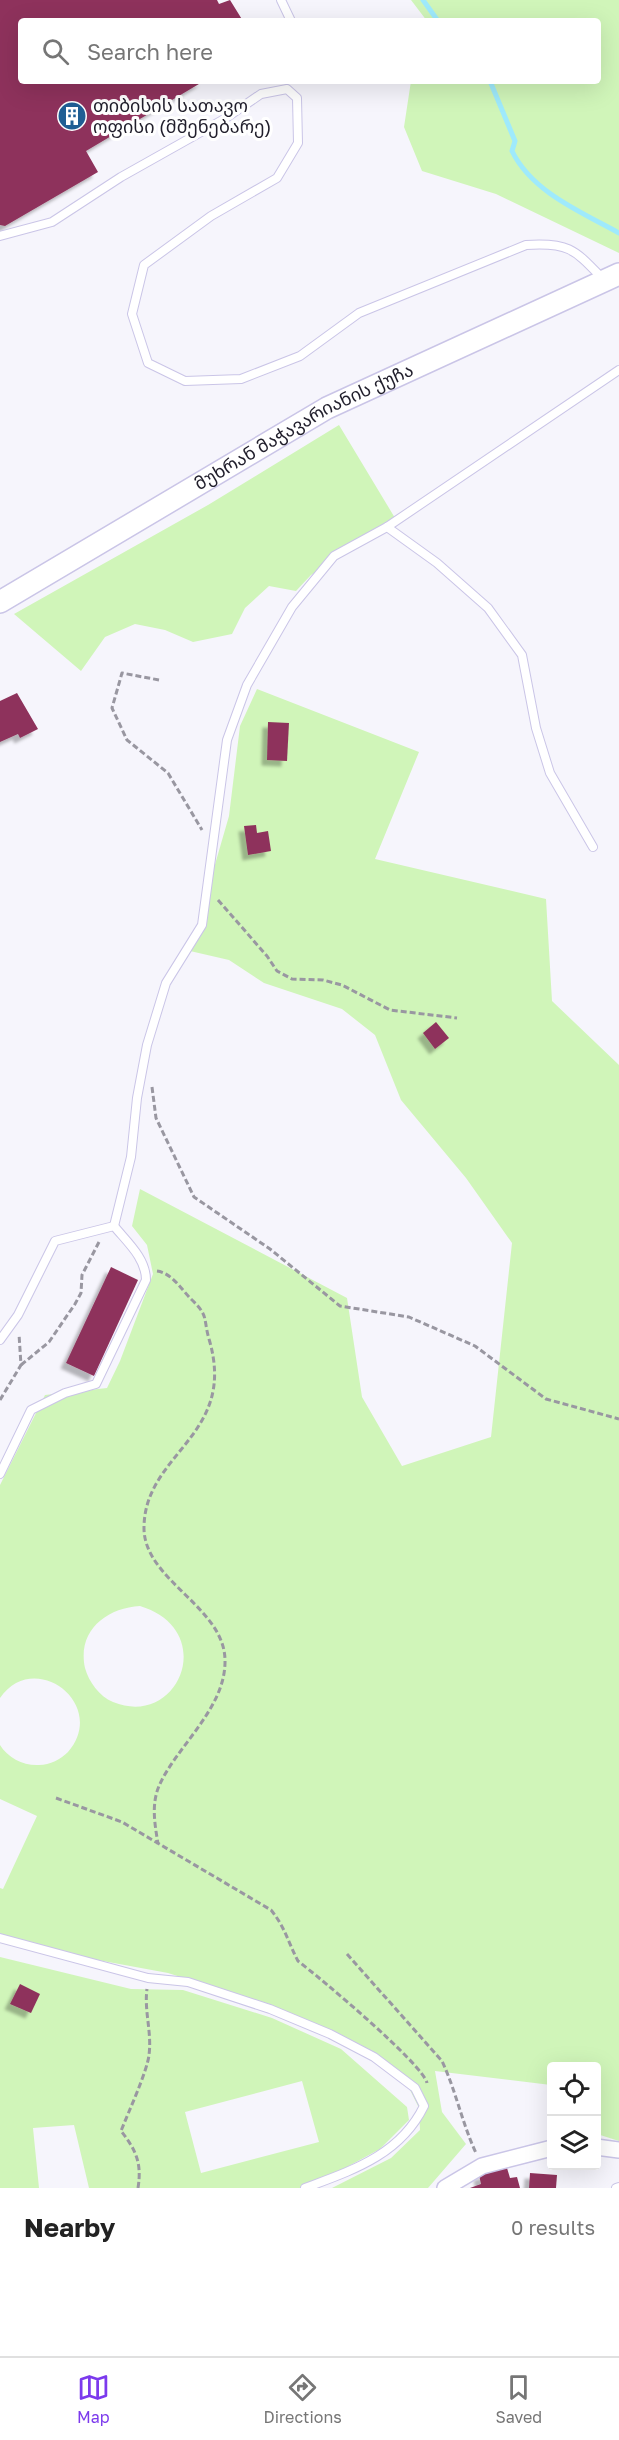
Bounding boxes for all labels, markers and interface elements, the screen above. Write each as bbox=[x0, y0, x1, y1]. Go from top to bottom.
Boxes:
search box bbox=[18, 18, 601, 84]
icon: search bbox=[39, 35, 72, 68]
text: Search here bbox=[87, 38, 213, 65]
place label: თიბისის სათავო ოფისი (მშენებარე) bbox=[93, 94, 271, 138]
building icon: თიბისის სათავო ოფისი (მშენებარე) bbox=[56, 100, 88, 132]
street label: მუხრან მაჭავარიანის ქუჩა bbox=[190, 358, 416, 494]
map controls bbox=[547, 2062, 601, 2170]
button: locate bbox=[547, 2062, 601, 2116]
button: layers bbox=[547, 2116, 601, 2170]
text: Nearby bbox=[24, 2212, 115, 2243]
text: 0 results bbox=[511, 2215, 595, 2239]
tab: Map bbox=[77, 2371, 110, 2427]
tab: Directions bbox=[264, 2371, 342, 2427]
tab: Saved bbox=[495, 2371, 542, 2427]

